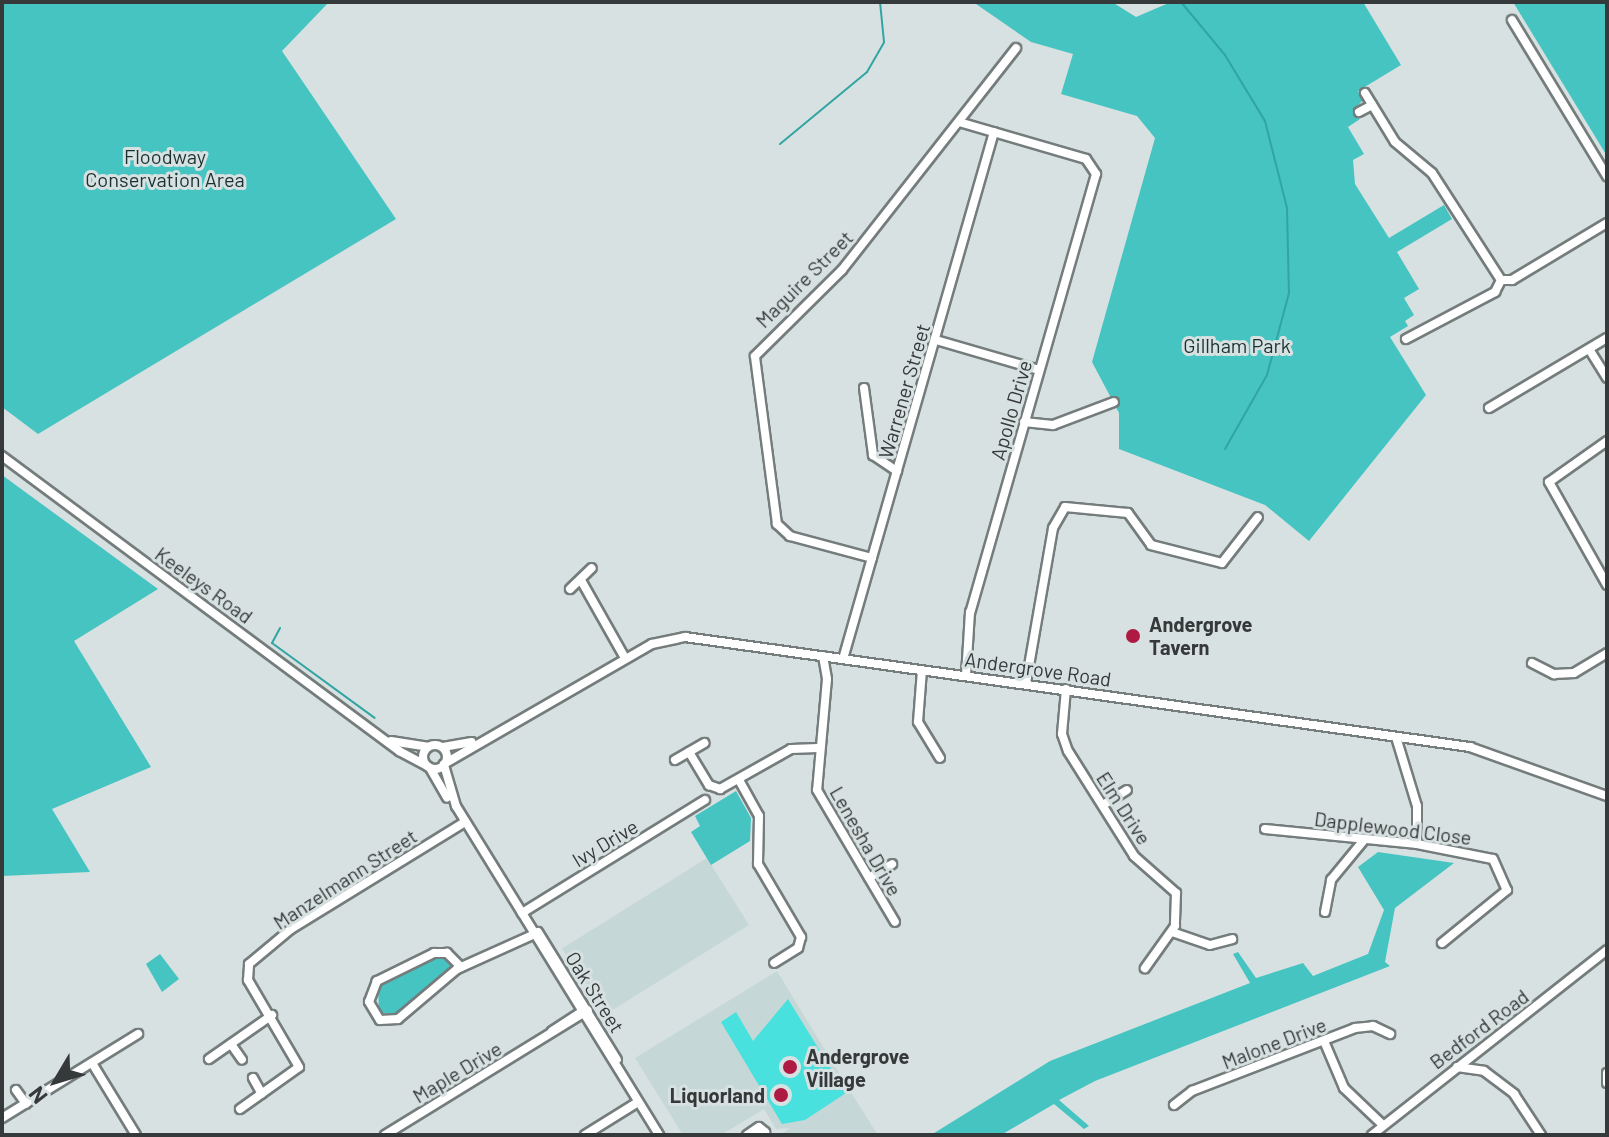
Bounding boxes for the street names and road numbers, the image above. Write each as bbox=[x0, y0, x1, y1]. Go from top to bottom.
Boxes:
street label: Maguire Street bbox=[750, 225, 858, 333]
street label: Warrener Street bbox=[873, 321, 935, 461]
street label: Apollo Drive bbox=[985, 357, 1037, 463]
street label: Keeleys Road bbox=[151, 542, 257, 628]
street label: Andergrove Road bbox=[963, 647, 1113, 691]
street label: Elm Drive bbox=[1092, 767, 1156, 849]
street label: Lenesha Drive bbox=[825, 782, 907, 900]
street label: Dapplewood Close bbox=[1313, 806, 1473, 850]
street label: Ivy Drive bbox=[568, 814, 642, 872]
street label: Manzelmann Street bbox=[269, 824, 421, 934]
street label: Oak Street bbox=[561, 947, 629, 1037]
street label: Bedford Road bbox=[1425, 984, 1533, 1074]
street label: Malone Drive bbox=[1218, 1012, 1330, 1074]
street label: Maple Drive bbox=[408, 1036, 506, 1108]

